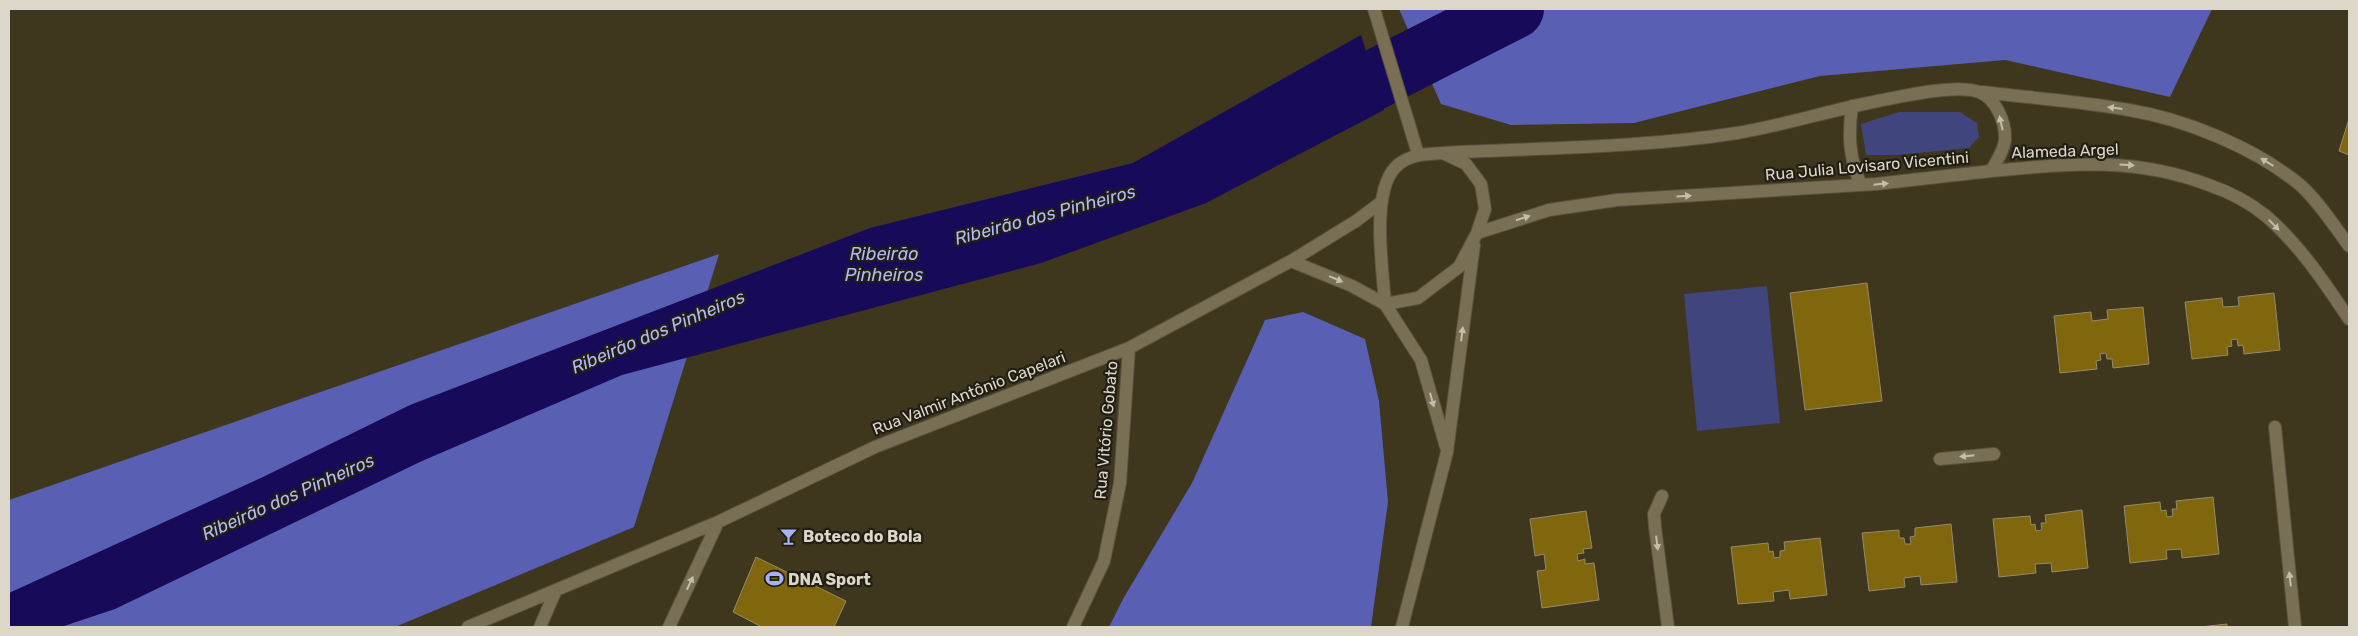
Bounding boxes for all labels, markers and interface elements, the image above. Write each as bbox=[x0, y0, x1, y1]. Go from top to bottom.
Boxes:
one-way arrow bbox=[2106, 104, 2122, 112]
one-way arrow bbox=[1997, 115, 2005, 130]
street label: Alameda Argel bbox=[2011, 140, 2119, 162]
street label: Rua Julia Lovisaro Vicentini bbox=[1764, 148, 1970, 184]
one-way arrow bbox=[2260, 158, 2273, 167]
one-way arrow bbox=[2119, 161, 2135, 169]
water label: Ribeirão dos Pinheiros bbox=[952, 180, 1138, 250]
one-way arrow bbox=[1873, 180, 1889, 188]
one-way arrow bbox=[1676, 192, 1692, 200]
one-way arrow bbox=[1516, 214, 1531, 222]
one-way arrow bbox=[2268, 219, 2280, 231]
water label: Ribeirão Pinheiros bbox=[845, 243, 923, 286]
one-way arrow bbox=[1329, 276, 1343, 284]
water label: Ribeirão dos Pinheiros bbox=[568, 285, 748, 379]
one-way arrow bbox=[1459, 326, 1467, 342]
street label: Rua Valmir Antônio Capelari bbox=[870, 347, 1068, 439]
street label: Rua Vitório Gobato bbox=[1090, 360, 1122, 500]
one-way arrow bbox=[1428, 392, 1436, 407]
water label: Ribeirão dos Pinheiros bbox=[198, 449, 378, 545]
one-way arrow bbox=[1959, 453, 1975, 461]
bar icon: Boteco do Bola bbox=[779, 526, 799, 546]
place label: Boteco do Bola bbox=[803, 527, 922, 546]
one-way arrow bbox=[1653, 535, 1661, 551]
sports icon: DNA Sport bbox=[764, 569, 784, 589]
place label: DNA Sport bbox=[788, 570, 871, 589]
one-way arrow bbox=[2286, 570, 2294, 586]
one-way arrow bbox=[686, 576, 694, 590]

